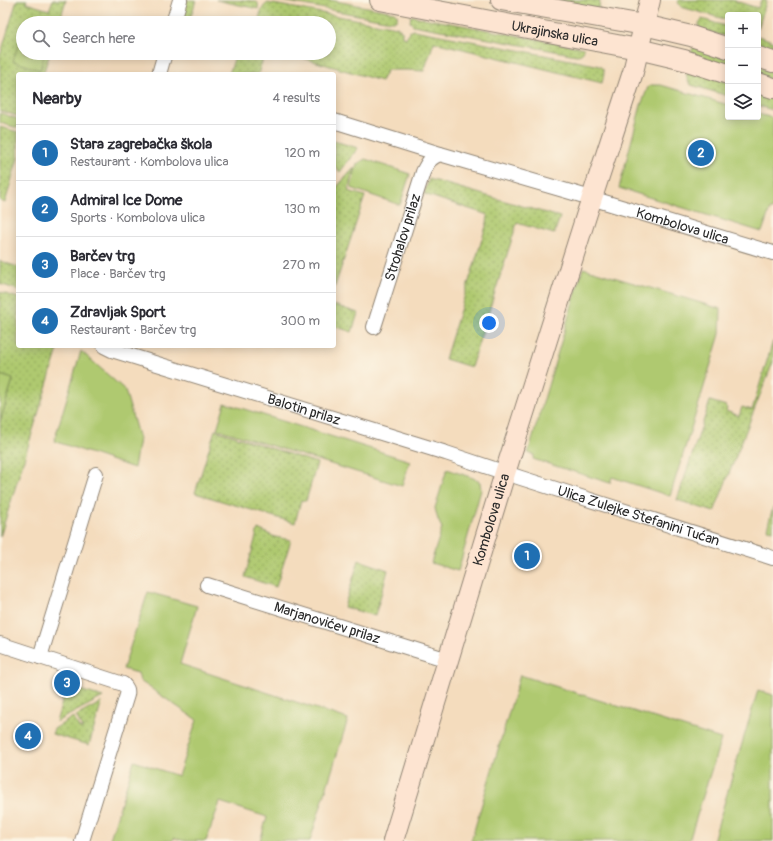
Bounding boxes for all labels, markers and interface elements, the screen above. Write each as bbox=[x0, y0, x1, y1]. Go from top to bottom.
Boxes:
map controls bbox=[725, 12, 761, 120]
button: + bbox=[725, 12, 761, 48]
search box bbox=[16, 16, 336, 60]
street label: Ukrajinska ulica bbox=[510, 17, 600, 50]
icon: search bbox=[30, 27, 52, 49]
text: Search here bbox=[62, 29, 135, 48]
button: − bbox=[725, 48, 761, 84]
button: layers bbox=[725, 84, 761, 120]
text: Nearby bbox=[32, 88, 81, 109]
text: 4 results bbox=[273, 90, 320, 106]
text: Stara zagrebačka škola bbox=[70, 135, 212, 154]
pin: 2 bbox=[688, 138, 714, 168]
text: 1 bbox=[42, 145, 48, 161]
text: 120 m bbox=[284, 145, 320, 161]
text: Restaurant · Kombolova ulica bbox=[70, 154, 229, 170]
text: Admiral Ice Dome bbox=[70, 191, 182, 210]
street label: Strohalov prilaz bbox=[381, 192, 425, 283]
text: 2 bbox=[41, 201, 49, 217]
text: 130 m bbox=[284, 201, 320, 217]
street label: Kombolova ulica bbox=[634, 204, 731, 248]
text: Sports · Kombolova ulica bbox=[70, 210, 205, 226]
text: Barčev trg bbox=[70, 247, 135, 266]
text: 3 bbox=[41, 257, 49, 273]
text: 270 m bbox=[283, 257, 320, 273]
text: Place · Barčev trg bbox=[70, 266, 165, 282]
text: Zdravljak Sport bbox=[70, 303, 165, 322]
text: 4 bbox=[41, 313, 49, 329]
text: 300 m bbox=[281, 313, 320, 329]
your location bbox=[479, 313, 499, 333]
text: Restaurant · Barčev trg bbox=[70, 322, 196, 338]
street label: Balotin prilaz bbox=[265, 390, 343, 429]
street label: Kombolova ulica bbox=[469, 471, 513, 568]
street label: Ulica Zulejke Stefanini Tućan bbox=[555, 482, 722, 550]
pin: 1 bbox=[514, 541, 540, 571]
street label: Marjanovićev prilaz bbox=[272, 598, 382, 647]
pin: 3 bbox=[54, 668, 80, 698]
pin: 4 bbox=[15, 721, 41, 751]

